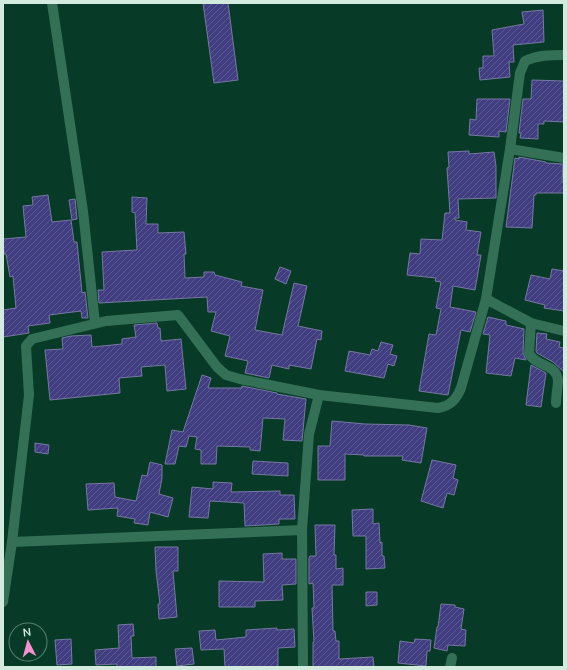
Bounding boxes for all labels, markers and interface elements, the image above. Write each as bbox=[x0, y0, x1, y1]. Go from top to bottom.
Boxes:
north arrow bbox=[8, 622, 48, 662]
text: N bbox=[22, 625, 32, 640]

